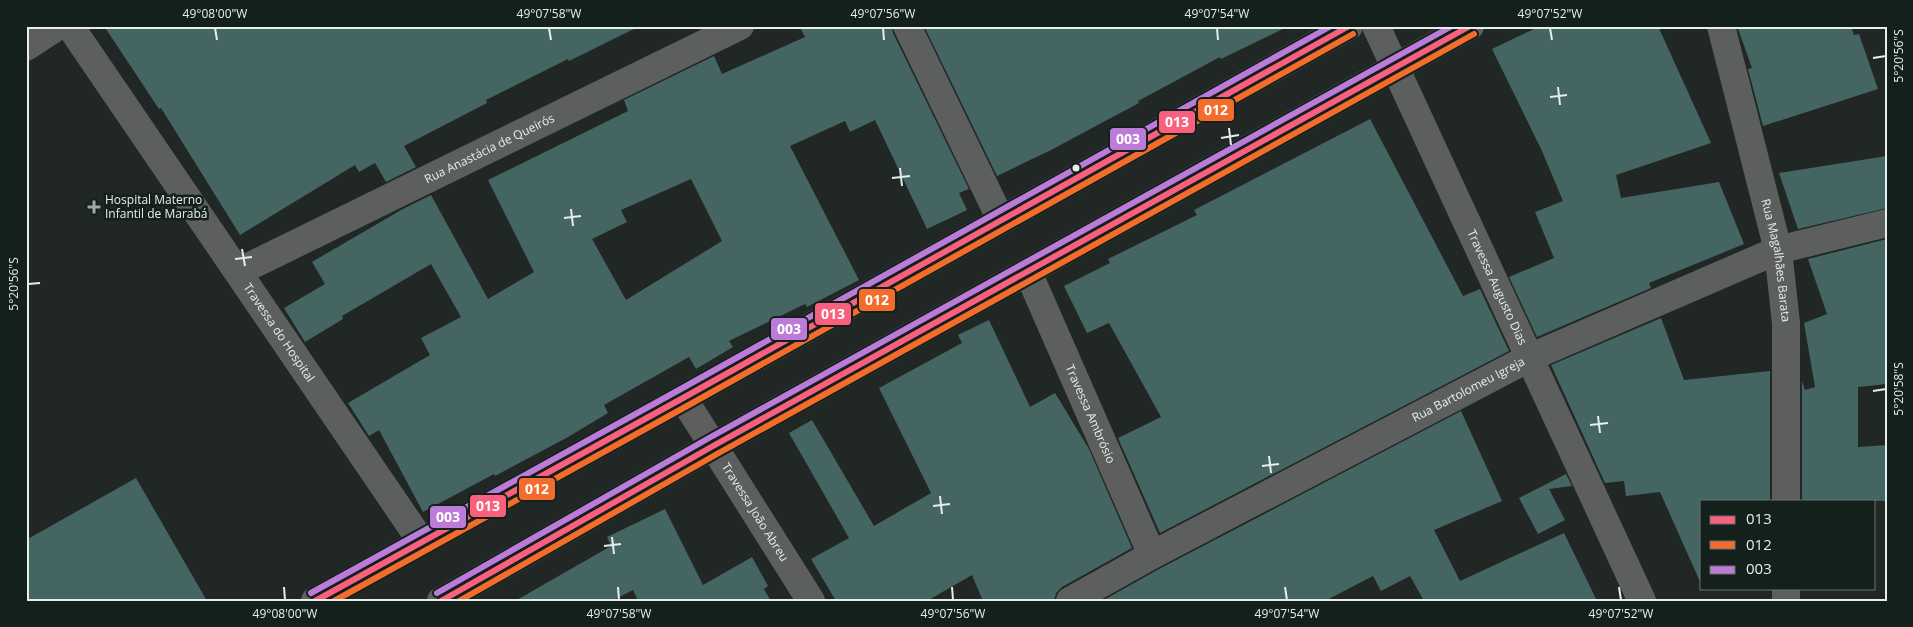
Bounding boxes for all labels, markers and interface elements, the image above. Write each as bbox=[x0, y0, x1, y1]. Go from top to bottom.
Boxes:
text: 49°08'00"W bbox=[183, 5, 247, 22]
text: 49°07'58"W bbox=[517, 5, 581, 22]
text: 49°07'56"W bbox=[851, 5, 915, 22]
text: 49°07'54"W bbox=[1185, 5, 1249, 22]
text: 49°07'52"W bbox=[1518, 5, 1582, 22]
text: 5°20'56"S bbox=[1890, 29, 1907, 83]
line badge: 012 bbox=[1197, 98, 1235, 122]
text: 012 bbox=[1204, 100, 1228, 119]
street label: Rua Anastácia de Queirós bbox=[421, 109, 557, 187]
line badge: 013 bbox=[1158, 110, 1196, 134]
text: 013 bbox=[1165, 112, 1189, 131]
line badge: 003 bbox=[1109, 127, 1147, 151]
text: 003 bbox=[1116, 129, 1140, 148]
unlabelled marker bbox=[1071, 163, 1081, 173]
place label: Hospital Materno Infantil de Marabá bbox=[105, 191, 207, 222]
street label: Rua Magalhães Barata bbox=[1757, 197, 1795, 323]
marker: Hospital Materno Infantil de Marabá bbox=[87, 200, 101, 214]
street label: Travessa Augusto Dias bbox=[1463, 227, 1532, 348]
text: 5°20'56"S bbox=[5, 257, 22, 311]
street label: Travessa do Hospital bbox=[240, 280, 319, 385]
line badge: 012 bbox=[858, 288, 896, 312]
text: 012 bbox=[865, 290, 889, 309]
line badge: 013 bbox=[814, 302, 852, 326]
text: 013 bbox=[821, 304, 845, 323]
line badge: 003 bbox=[770, 317, 808, 341]
text: 003 bbox=[777, 319, 801, 338]
street label: Rua Bartolomeu Igreja bbox=[1409, 353, 1528, 426]
street label: Travessa Ambrósio bbox=[1062, 362, 1120, 466]
text: 5°20'58"S bbox=[1890, 362, 1907, 416]
street label: Travessa João Abreu bbox=[718, 459, 793, 565]
line badge: 012 bbox=[518, 477, 556, 501]
text: 012 bbox=[525, 479, 549, 498]
line badge: 013 bbox=[469, 494, 507, 518]
text: 013 bbox=[476, 496, 500, 515]
legend bbox=[1700, 500, 1876, 590]
line badge: 003 bbox=[429, 505, 467, 529]
text: 003 bbox=[436, 507, 460, 526]
text: 013 bbox=[1746, 508, 1772, 528]
text: 012 bbox=[1746, 534, 1772, 554]
text: 003 bbox=[1746, 558, 1772, 578]
text: 49°08'00"W bbox=[253, 605, 317, 622]
text: 49°07'58"W bbox=[587, 605, 651, 622]
text: 49°07'56"W bbox=[921, 605, 985, 622]
text: 49°07'54"W bbox=[1255, 605, 1319, 622]
text: 49°07'52"W bbox=[1589, 605, 1653, 622]

